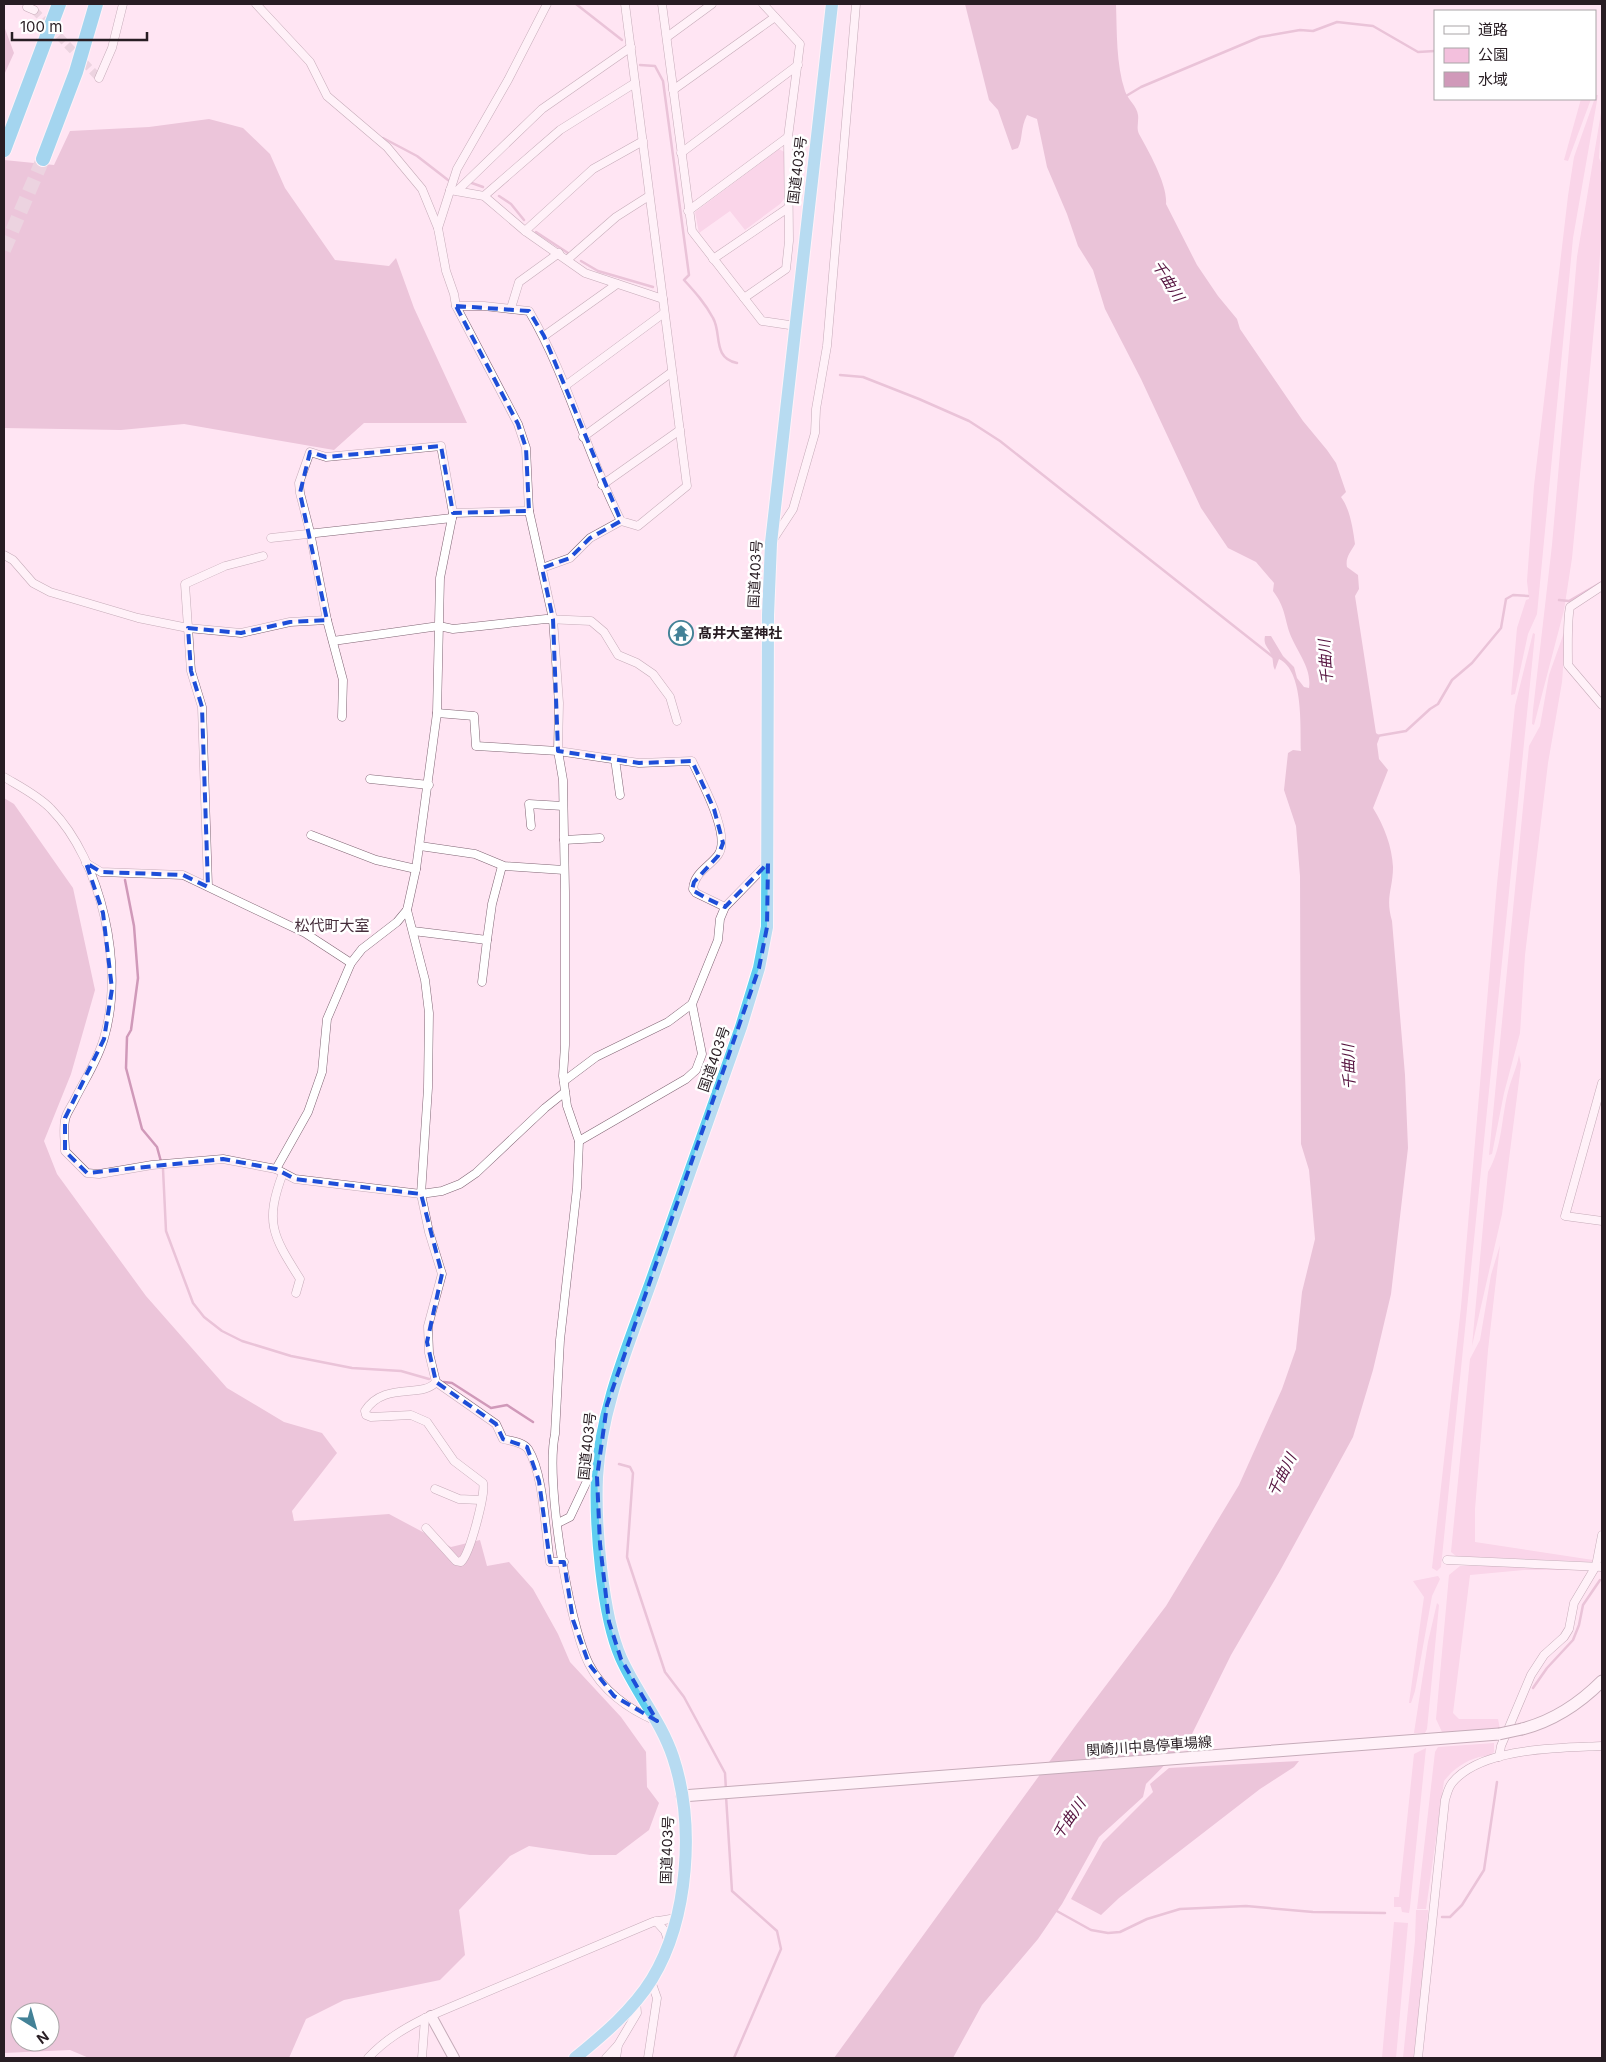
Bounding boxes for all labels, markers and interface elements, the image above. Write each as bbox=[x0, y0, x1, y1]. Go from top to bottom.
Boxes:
scale bar bbox=[12, 10, 148, 42]
legend bbox=[1434, 10, 1596, 100]
text: 100 m bbox=[20, 17, 62, 36]
text: 道路 bbox=[1478, 20, 1508, 39]
text: 公園 bbox=[1478, 45, 1508, 64]
text: 水域 bbox=[1478, 70, 1508, 89]
street label: 国道403号 bbox=[784, 135, 809, 205]
water label: 千曲川 bbox=[1148, 257, 1189, 307]
street label: 国道403号 bbox=[744, 539, 765, 609]
temple icon: 髙井大室神社 bbox=[668, 620, 694, 646]
place label: 髙井大室神社 bbox=[698, 624, 782, 641]
water label: 千曲川 bbox=[1314, 637, 1337, 685]
district label: 松代町大室 bbox=[294, 916, 370, 935]
street label: 国道403号 bbox=[694, 1024, 733, 1094]
water label: 千曲川 bbox=[1338, 1042, 1359, 1090]
street label: 国道403号 bbox=[574, 1411, 599, 1481]
water label: 千曲川 bbox=[1263, 1449, 1301, 1499]
street label: 関崎川中島停車場線 bbox=[1086, 1733, 1212, 1758]
water label: 千曲川 bbox=[1048, 1793, 1090, 1843]
street label: 国道403号 bbox=[657, 1815, 676, 1885]
north arrow bbox=[10, 2002, 60, 2052]
text: N bbox=[34, 2028, 53, 2048]

